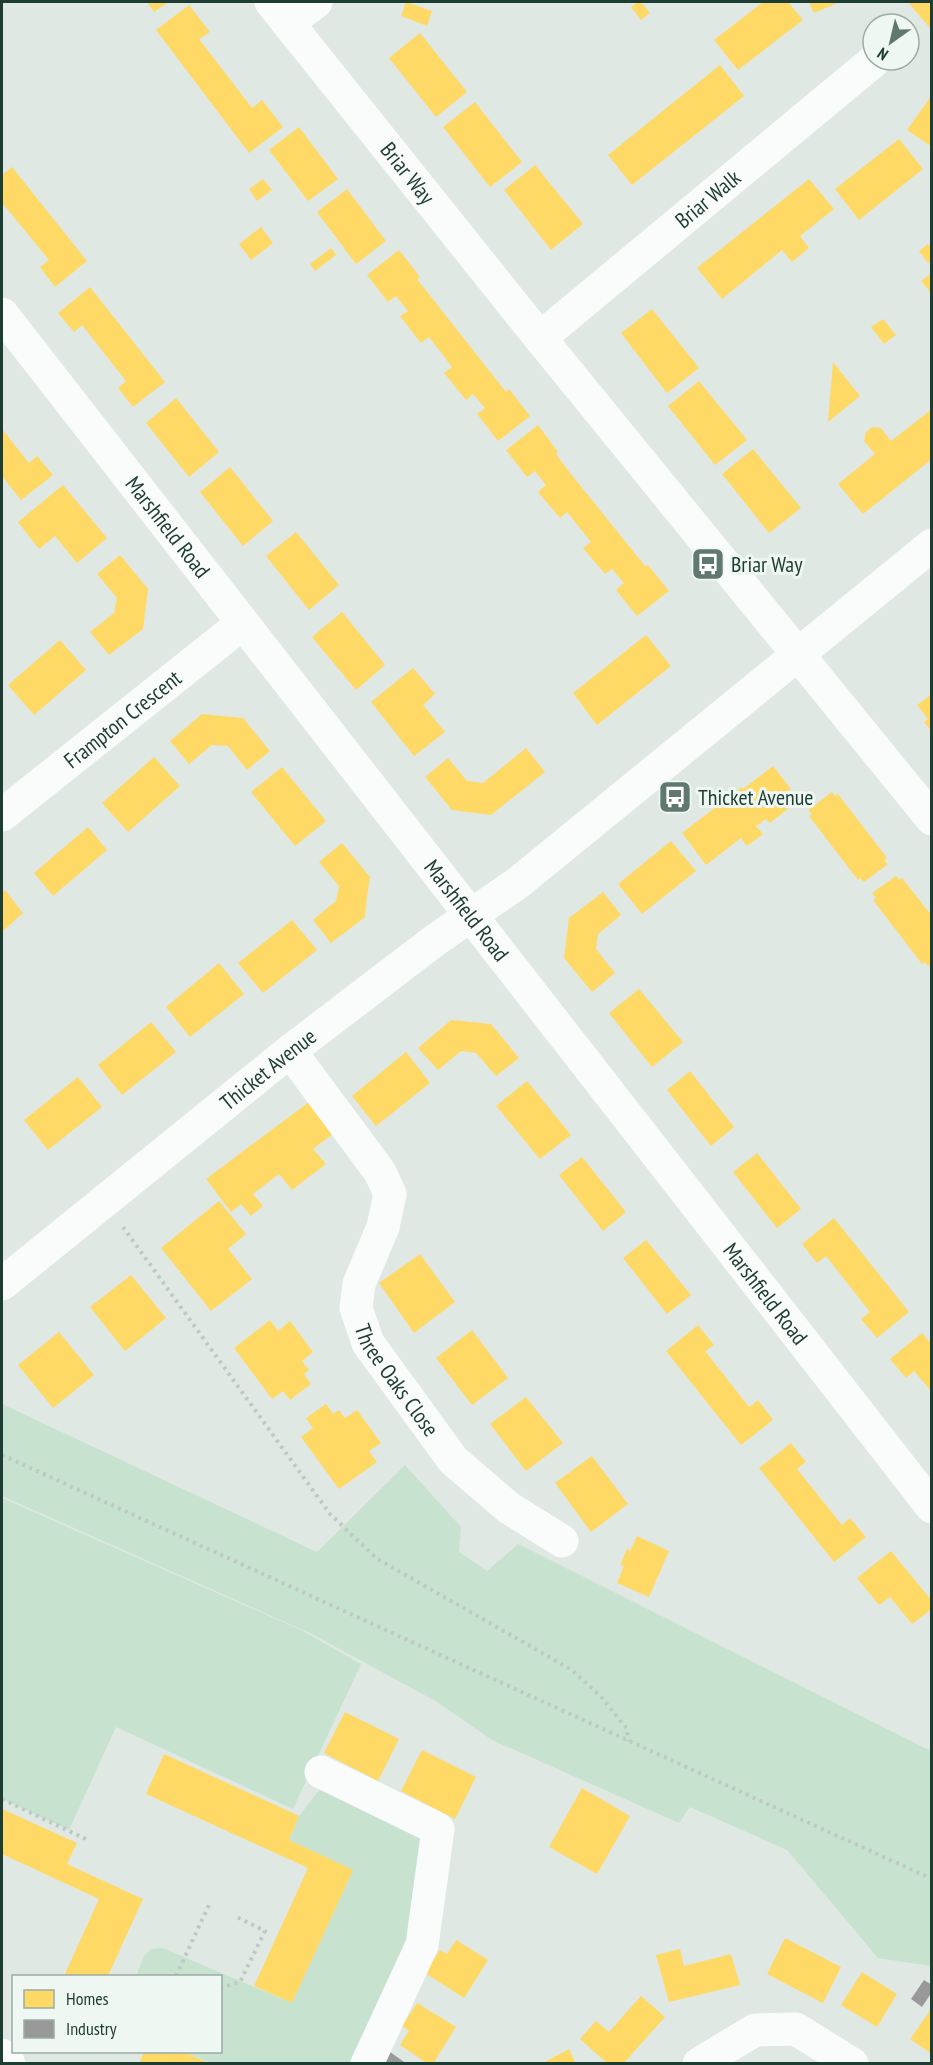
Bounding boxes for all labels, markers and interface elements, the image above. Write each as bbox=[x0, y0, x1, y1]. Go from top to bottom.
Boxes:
north arrow bbox=[861, 12, 921, 72]
text: N bbox=[873, 44, 892, 65]
street label: Briar Way bbox=[375, 136, 442, 210]
street label: Briar Walk bbox=[669, 163, 747, 234]
street label: Marshfield Road bbox=[120, 470, 216, 584]
bus stop icon: Briar Way bbox=[690, 546, 726, 582]
place label: Briar Way bbox=[731, 550, 803, 578]
street label: Frampton Crescent bbox=[58, 664, 187, 774]
bus stop icon: Thicket Avenue bbox=[657, 779, 693, 815]
place label: Thicket Avenue bbox=[698, 783, 813, 811]
street label: Marshfield Road bbox=[418, 854, 515, 967]
street label: Thicket Avenue bbox=[214, 1022, 322, 1116]
street label: Marshfield Road bbox=[717, 1237, 814, 1350]
street label: Three Oaks Close bbox=[349, 1320, 445, 1442]
legend bbox=[12, 1975, 222, 2053]
text: Homes bbox=[66, 1987, 109, 2010]
text: Industry bbox=[66, 2017, 117, 2040]

